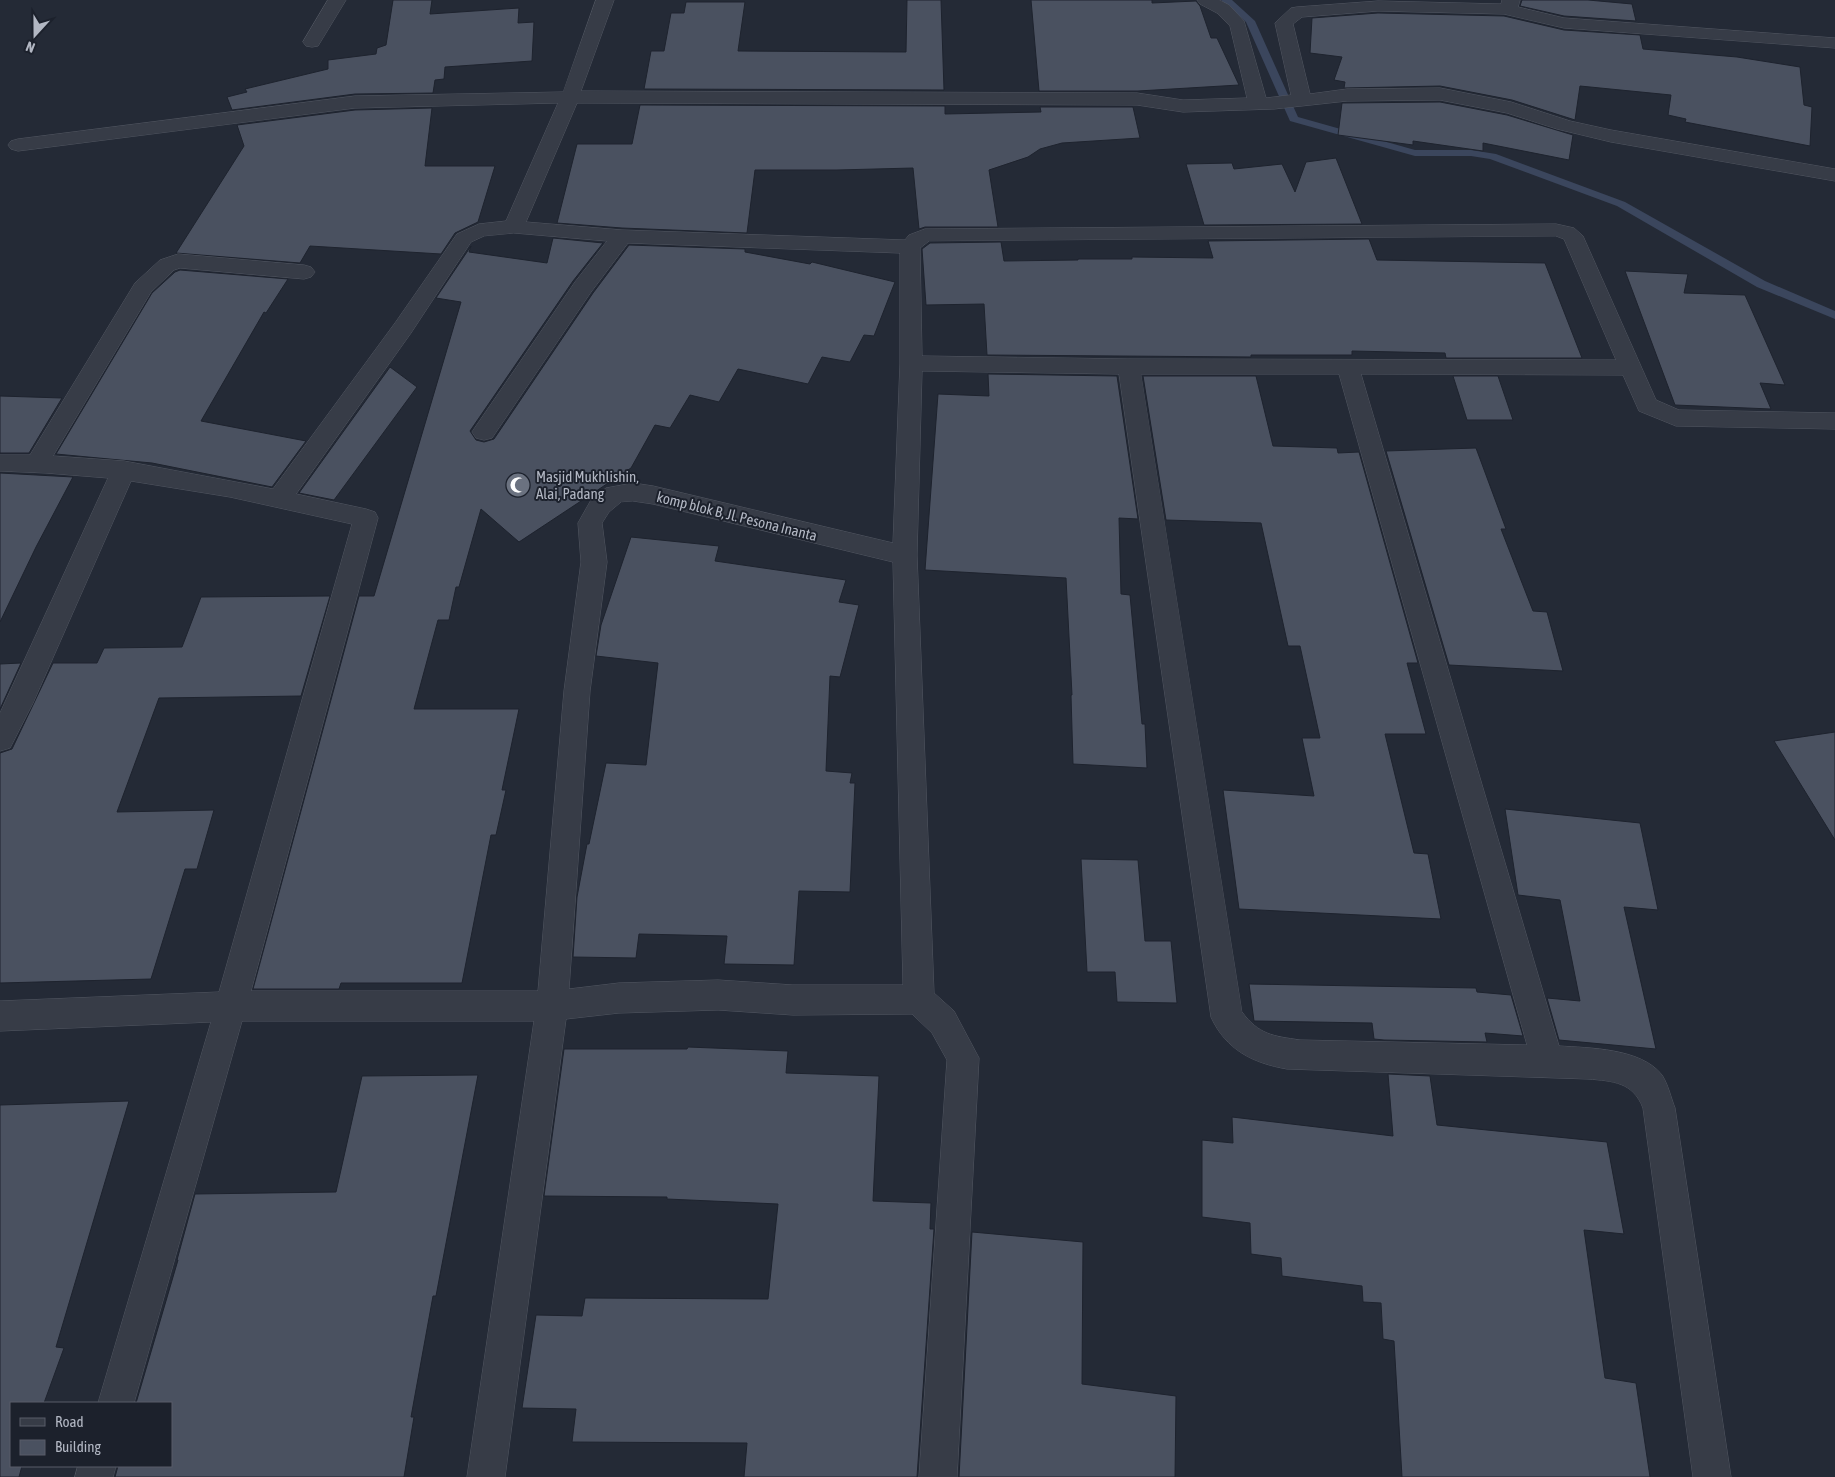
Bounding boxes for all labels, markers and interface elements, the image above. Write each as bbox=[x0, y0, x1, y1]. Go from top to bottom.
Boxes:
north arrow bbox=[10, 10, 60, 60]
text: N bbox=[24, 38, 37, 56]
place label: Masjid Mukhlishin, Alai, Padang bbox=[536, 468, 639, 502]
mosque icon: Masjid Mukhlishin, Alai, Padang bbox=[505, 472, 531, 498]
street label: komp blok B, Jl. Pesona Inanta bbox=[655, 488, 819, 544]
legend bbox=[10, 1402, 172, 1467]
text: Road bbox=[55, 1413, 84, 1430]
text: Building bbox=[55, 1438, 101, 1455]

